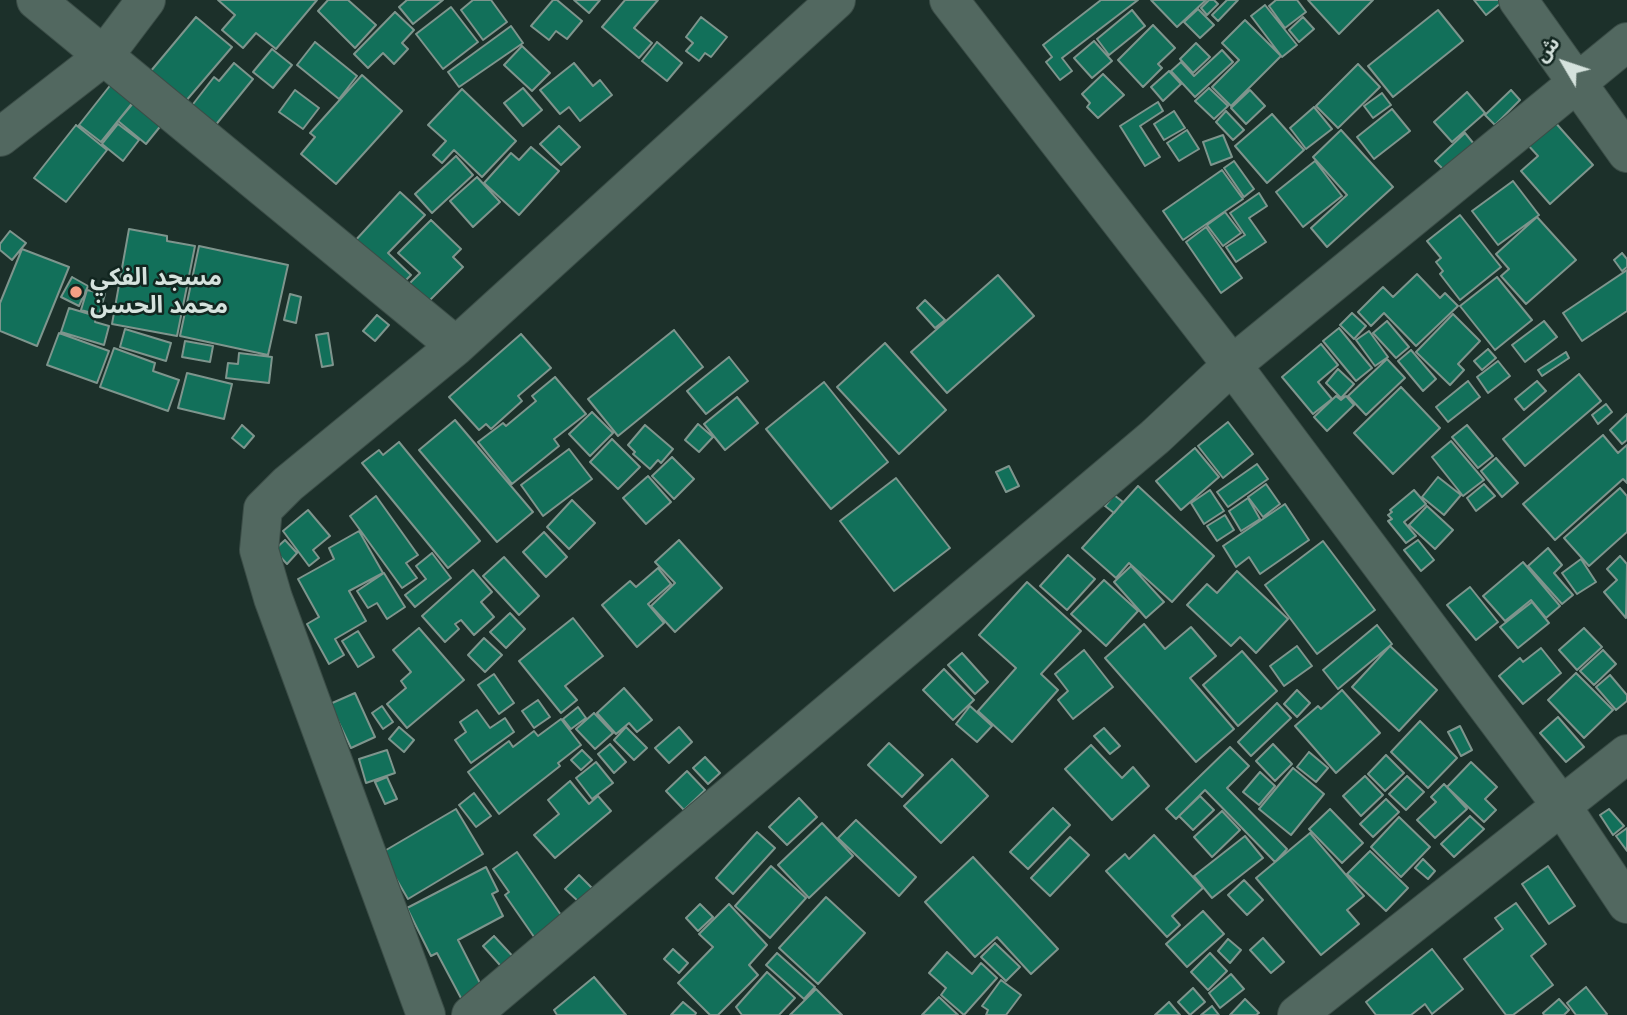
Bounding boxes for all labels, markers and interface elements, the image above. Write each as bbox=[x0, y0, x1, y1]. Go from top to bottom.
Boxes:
north arrow bbox=[1529, 28, 1599, 98]
text: ش bbox=[1530, 32, 1564, 67]
place label: مسجد الفكي محمد الحسن bbox=[90, 264, 228, 320]
marker: مسجد الفكي محمد الحسن bbox=[68, 284, 84, 300]

